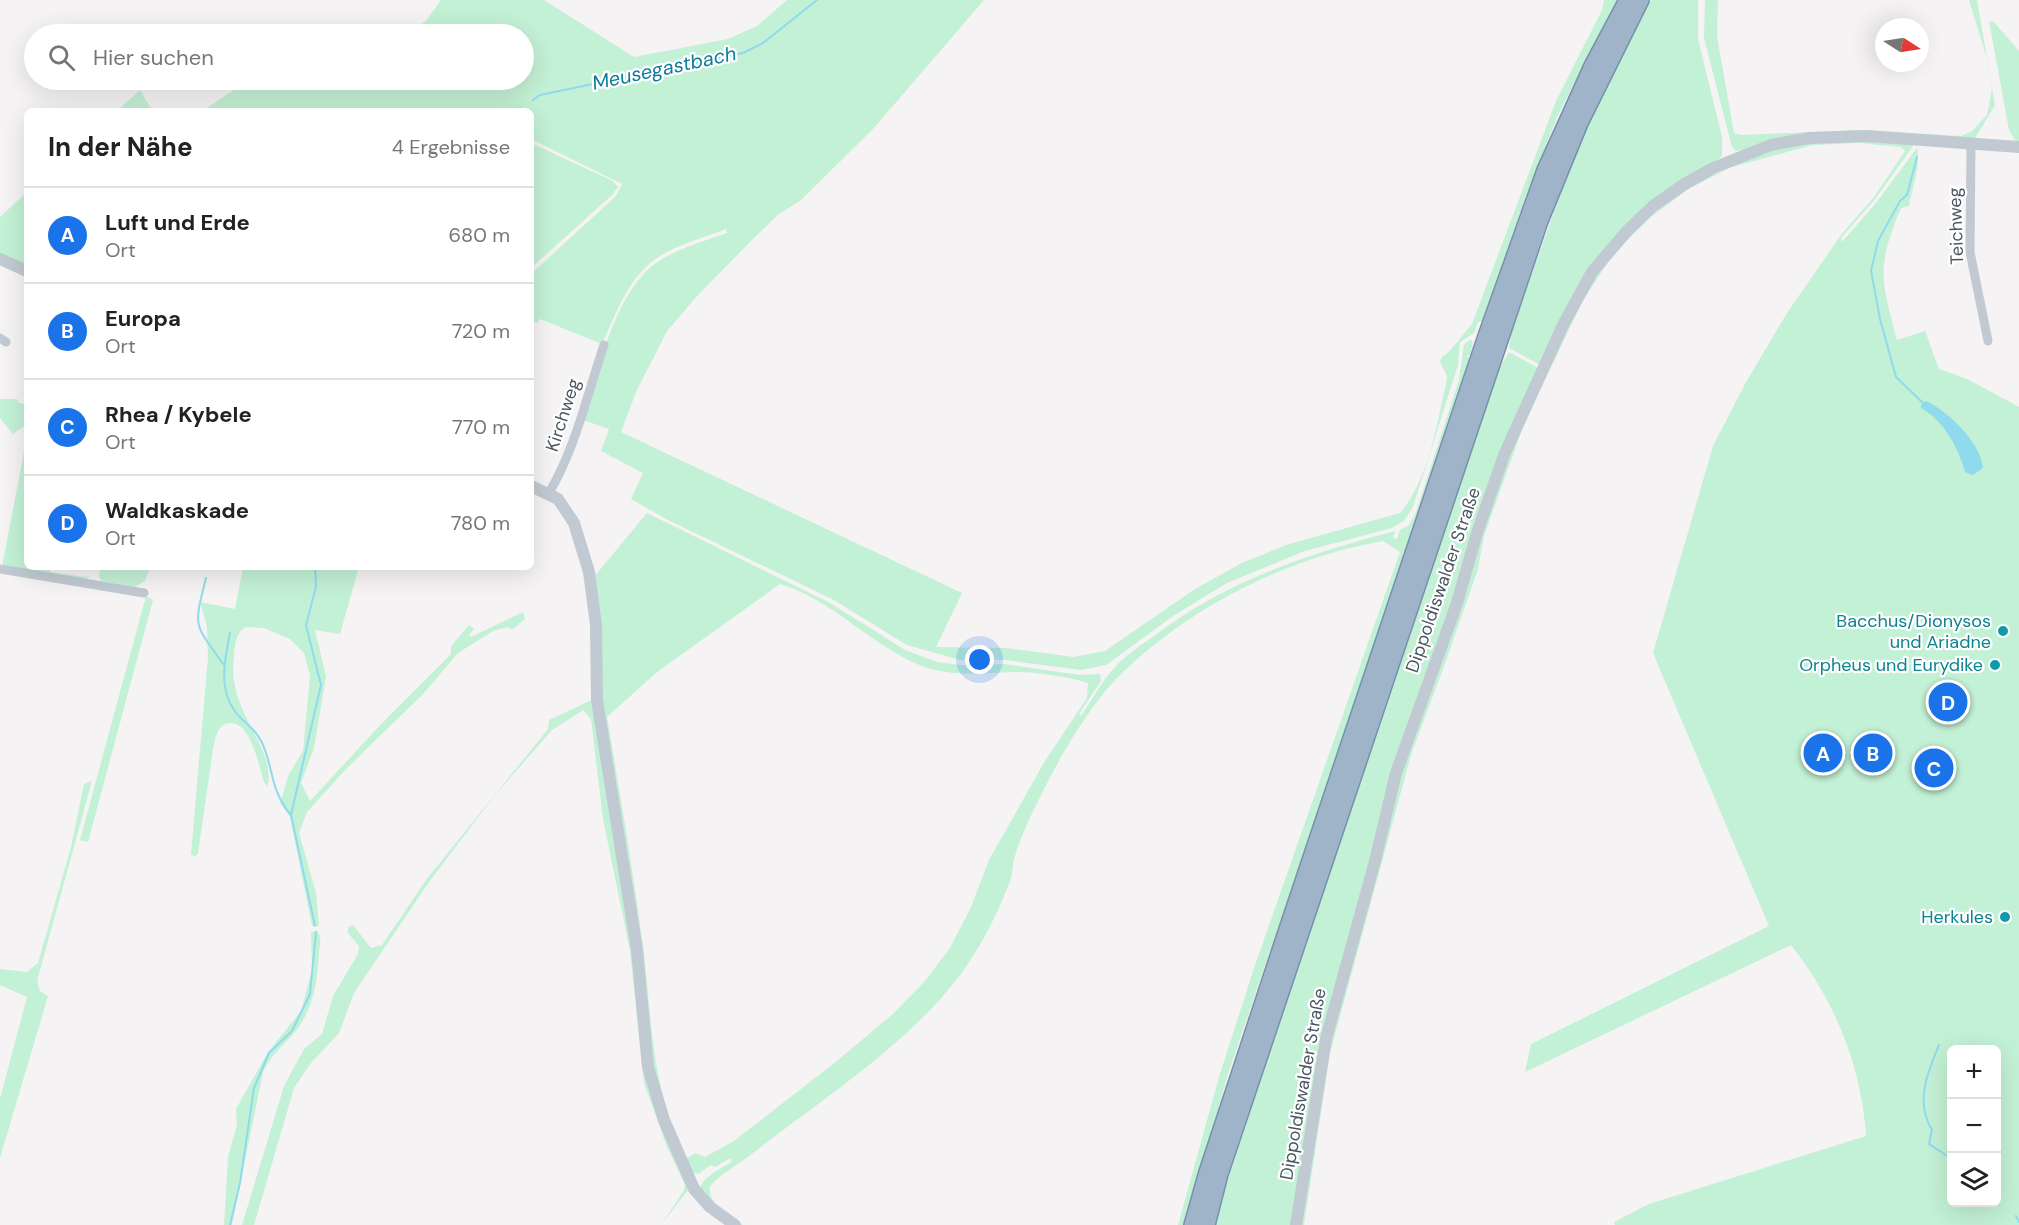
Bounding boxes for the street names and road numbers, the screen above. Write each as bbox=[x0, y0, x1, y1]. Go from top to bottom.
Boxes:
street label: Teichweg bbox=[1943, 187, 1969, 265]
street label: Kirchweg bbox=[540, 375, 586, 455]
street label: Dippoldiswalder Straße bbox=[1400, 484, 1486, 676]
street label: Dippoldiswalder Straße bbox=[1274, 986, 1332, 1182]

